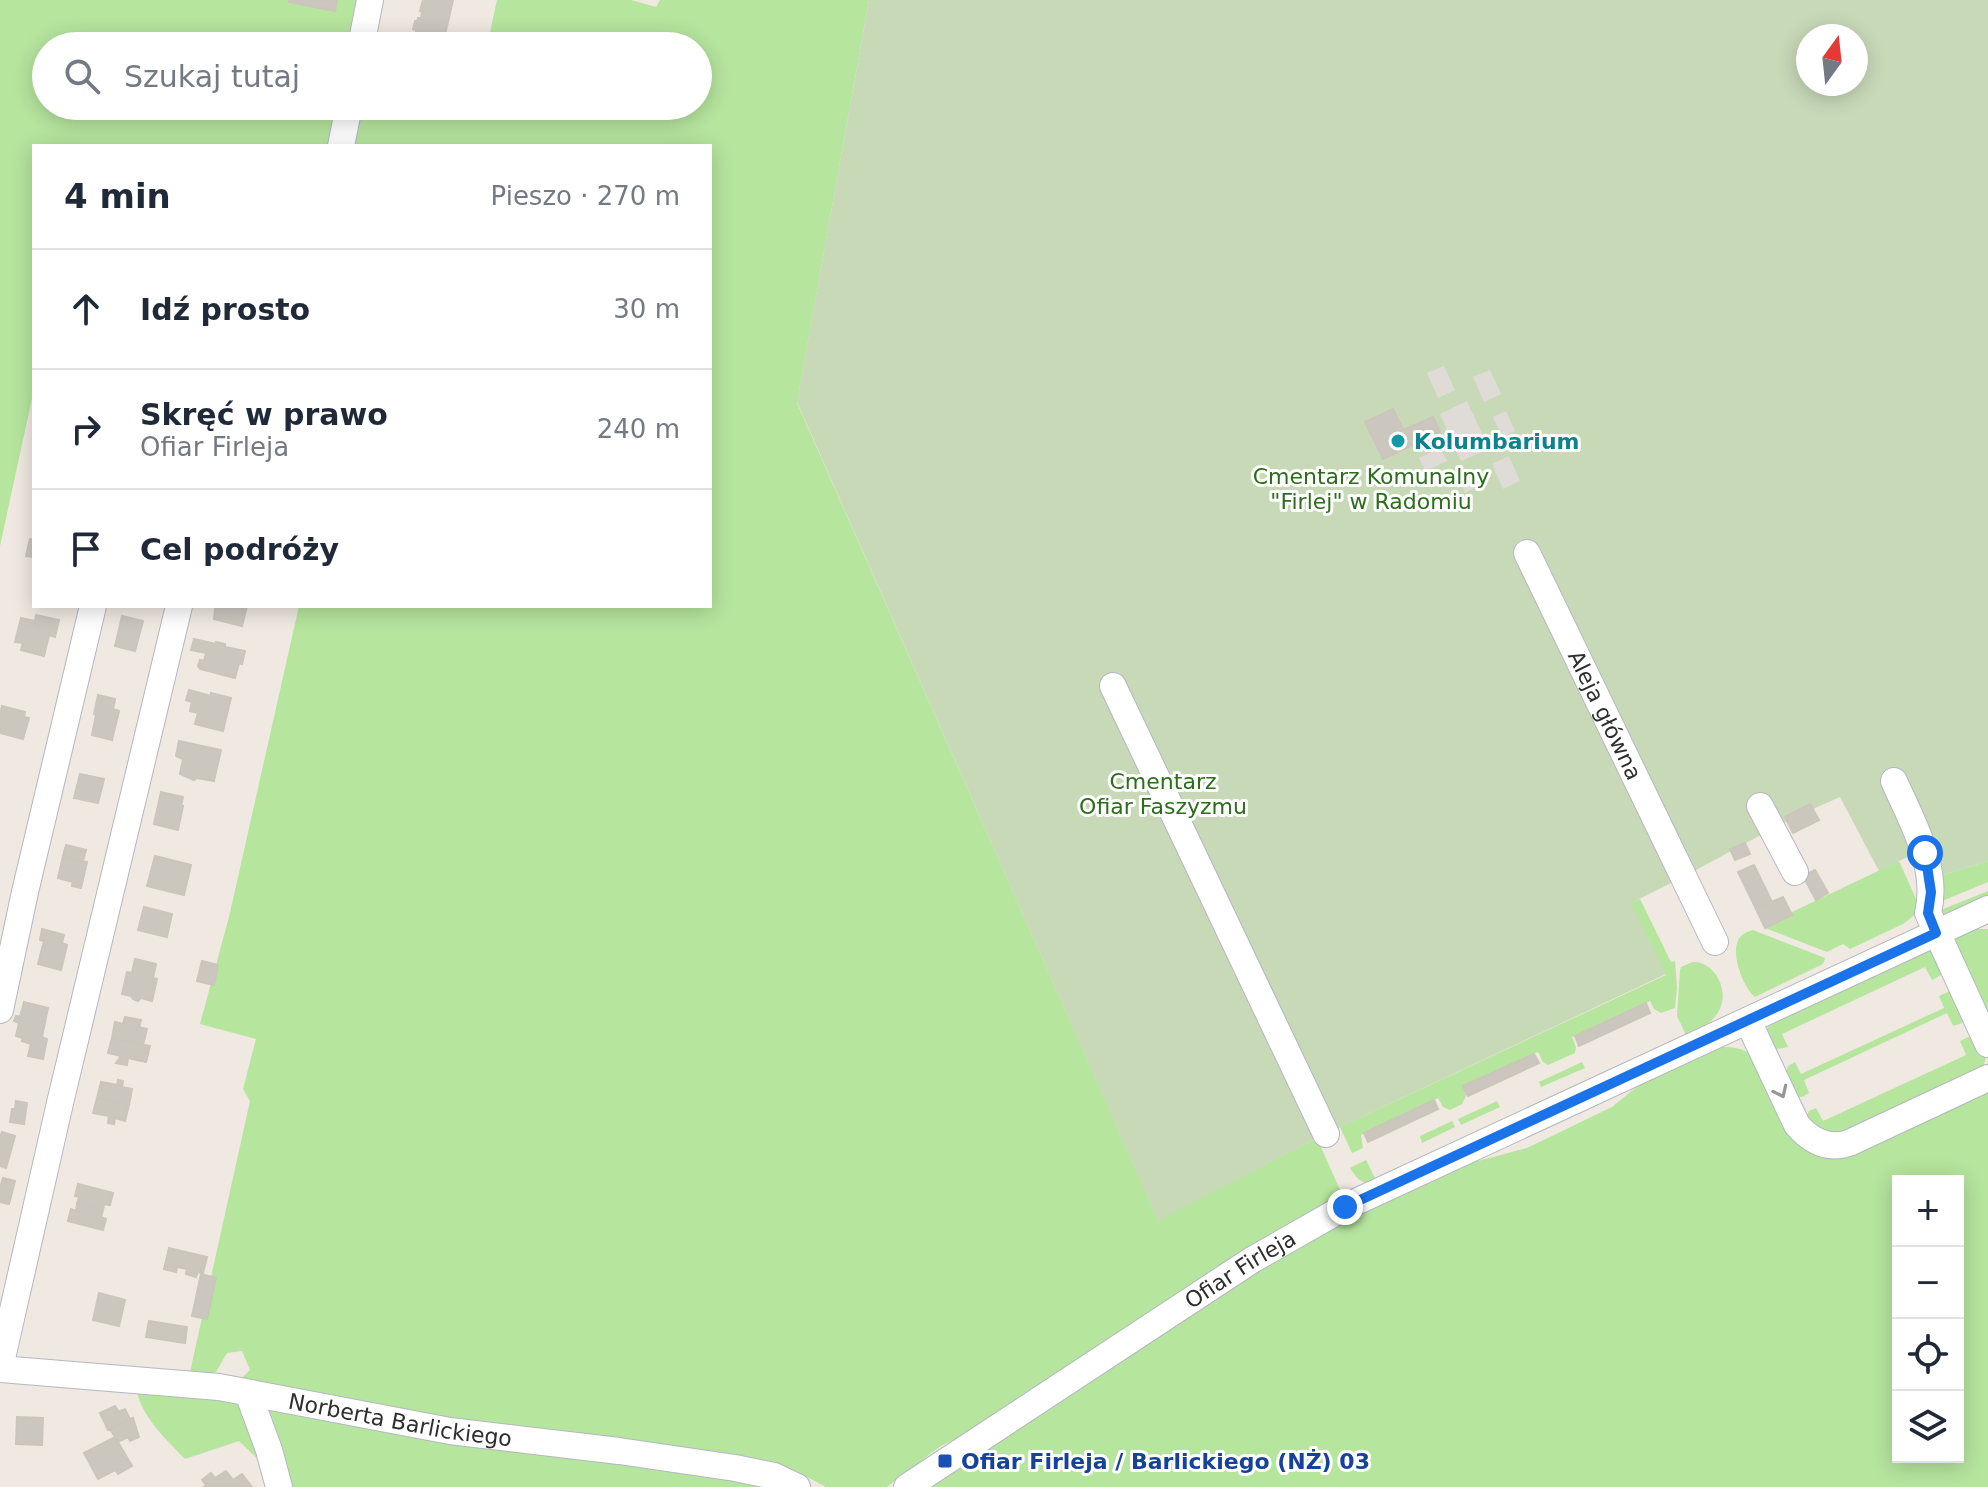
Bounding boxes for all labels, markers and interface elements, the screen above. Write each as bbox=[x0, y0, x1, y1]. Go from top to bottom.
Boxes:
north arrow bbox=[1796, 24, 1868, 96]
search box bbox=[32, 32, 712, 120]
icon: search bbox=[60, 54, 104, 98]
text: Szukaj tutaj bbox=[124, 59, 300, 94]
text: 4 min bbox=[64, 176, 171, 216]
text: Pieszo · 270 m bbox=[491, 181, 680, 211]
icon: ahead bbox=[64, 287, 108, 331]
text: Idź prosto bbox=[140, 292, 310, 327]
text: 30 m bbox=[613, 294, 680, 324]
text: Skręć w prawo bbox=[140, 397, 388, 432]
icon: right bbox=[64, 407, 108, 451]
text: 240 m bbox=[597, 414, 680, 444]
place label: Kolumbarium bbox=[1414, 429, 1579, 454]
text: Ofiar Firleja bbox=[140, 432, 289, 462]
marker: Kolumbarium bbox=[1389, 432, 1407, 450]
park label: Cmentarz Komunalny "Firlej" w Radomiu bbox=[1253, 464, 1489, 514]
icon: arrive bbox=[64, 527, 108, 571]
text: Cel podróży bbox=[140, 532, 339, 567]
street label: Aleja główna bbox=[1564, 646, 1647, 784]
park label: Cmentarz Ofiar Faszyzmu bbox=[1079, 769, 1247, 819]
route start bbox=[1907, 835, 1943, 871]
one-way arrow bbox=[1771, 1084, 1787, 1098]
map controls bbox=[1892, 1175, 1964, 1463]
button: + bbox=[1892, 1175, 1964, 1247]
route end bbox=[1327, 1189, 1363, 1225]
street label: Ofiar Firleja bbox=[1180, 1225, 1300, 1313]
button: − bbox=[1892, 1247, 1964, 1319]
button: locate bbox=[1892, 1319, 1964, 1391]
street label: Norberta Barlickiego bbox=[286, 1388, 513, 1451]
button: layers bbox=[1892, 1391, 1964, 1463]
place label: Ofiar Firleja / Barlickiego (NŻ) 03 bbox=[961, 1449, 1370, 1474]
marker: Ofiar Firleja / Barlickiego (NŻ) 03 bbox=[936, 1452, 954, 1470]

